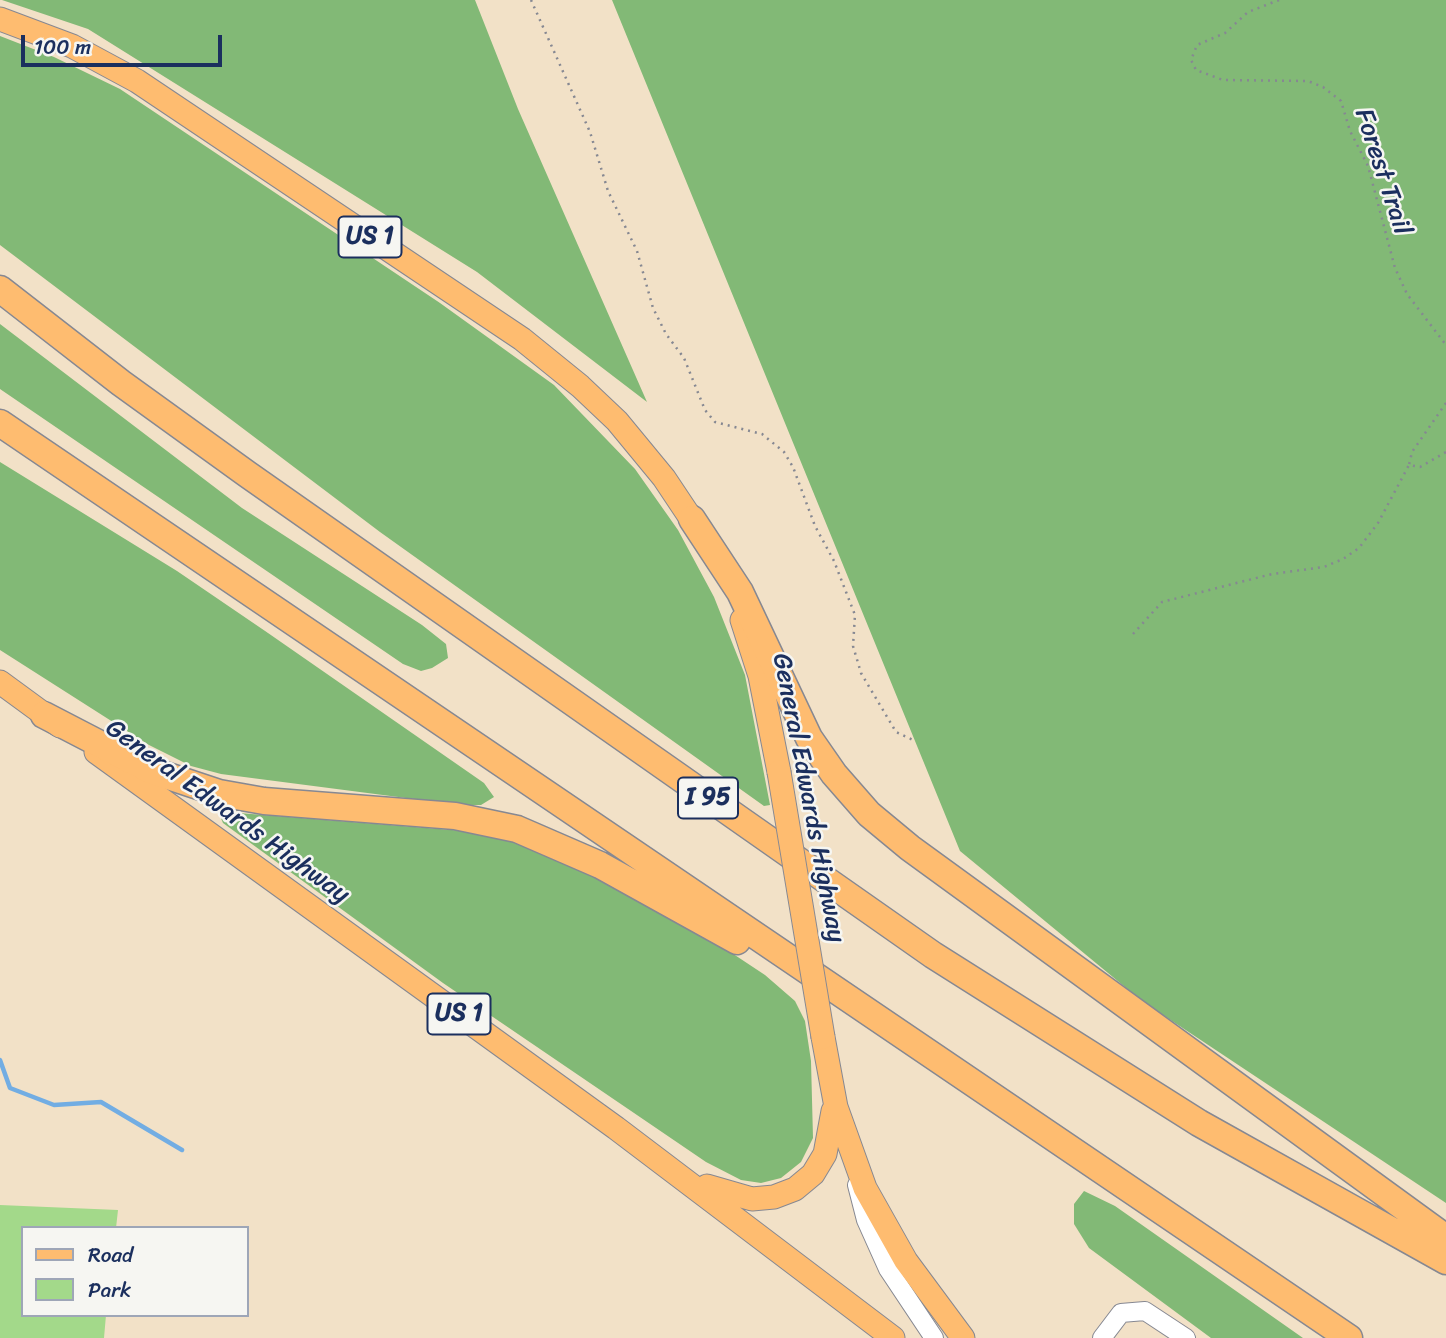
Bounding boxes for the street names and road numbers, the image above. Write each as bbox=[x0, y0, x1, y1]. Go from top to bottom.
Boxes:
street label: Forest Trail bbox=[1347, 105, 1417, 239]
road number: US 1 bbox=[338, 216, 402, 258]
street label: General Edwards Highway bbox=[765, 651, 851, 945]
street label: General Edwards Highway bbox=[99, 713, 355, 911]
road number: I 95 bbox=[678, 778, 738, 818]
road number: US 1 bbox=[428, 994, 490, 1034]

